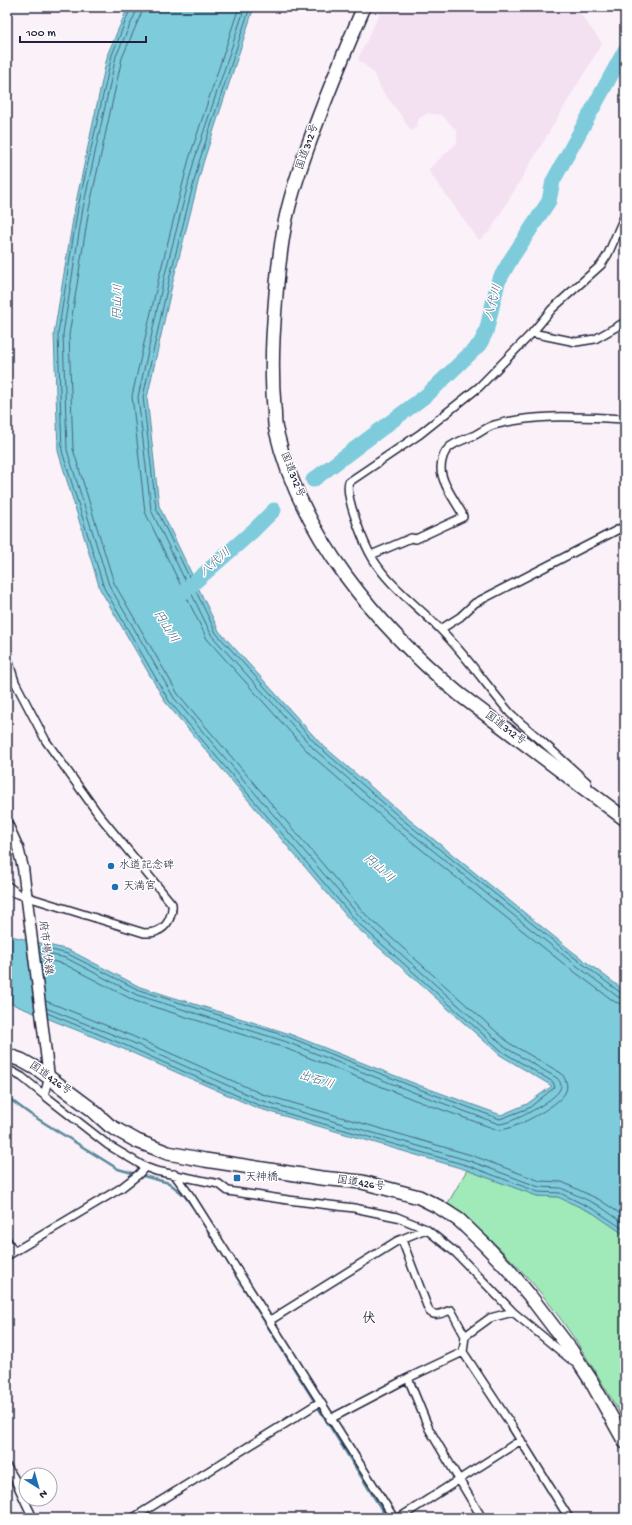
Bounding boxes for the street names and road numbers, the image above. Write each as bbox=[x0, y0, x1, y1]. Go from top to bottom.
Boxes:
street label: 国道312号 bbox=[293, 122, 322, 172]
street label: 国道312号 bbox=[277, 450, 308, 500]
street label: 国道312号 bbox=[482, 709, 529, 748]
street label: 府市場伏線 bbox=[36, 920, 55, 976]
street label: 国道426号 bbox=[26, 1059, 74, 1098]
street label: 国道426号 bbox=[336, 1173, 386, 1194]

